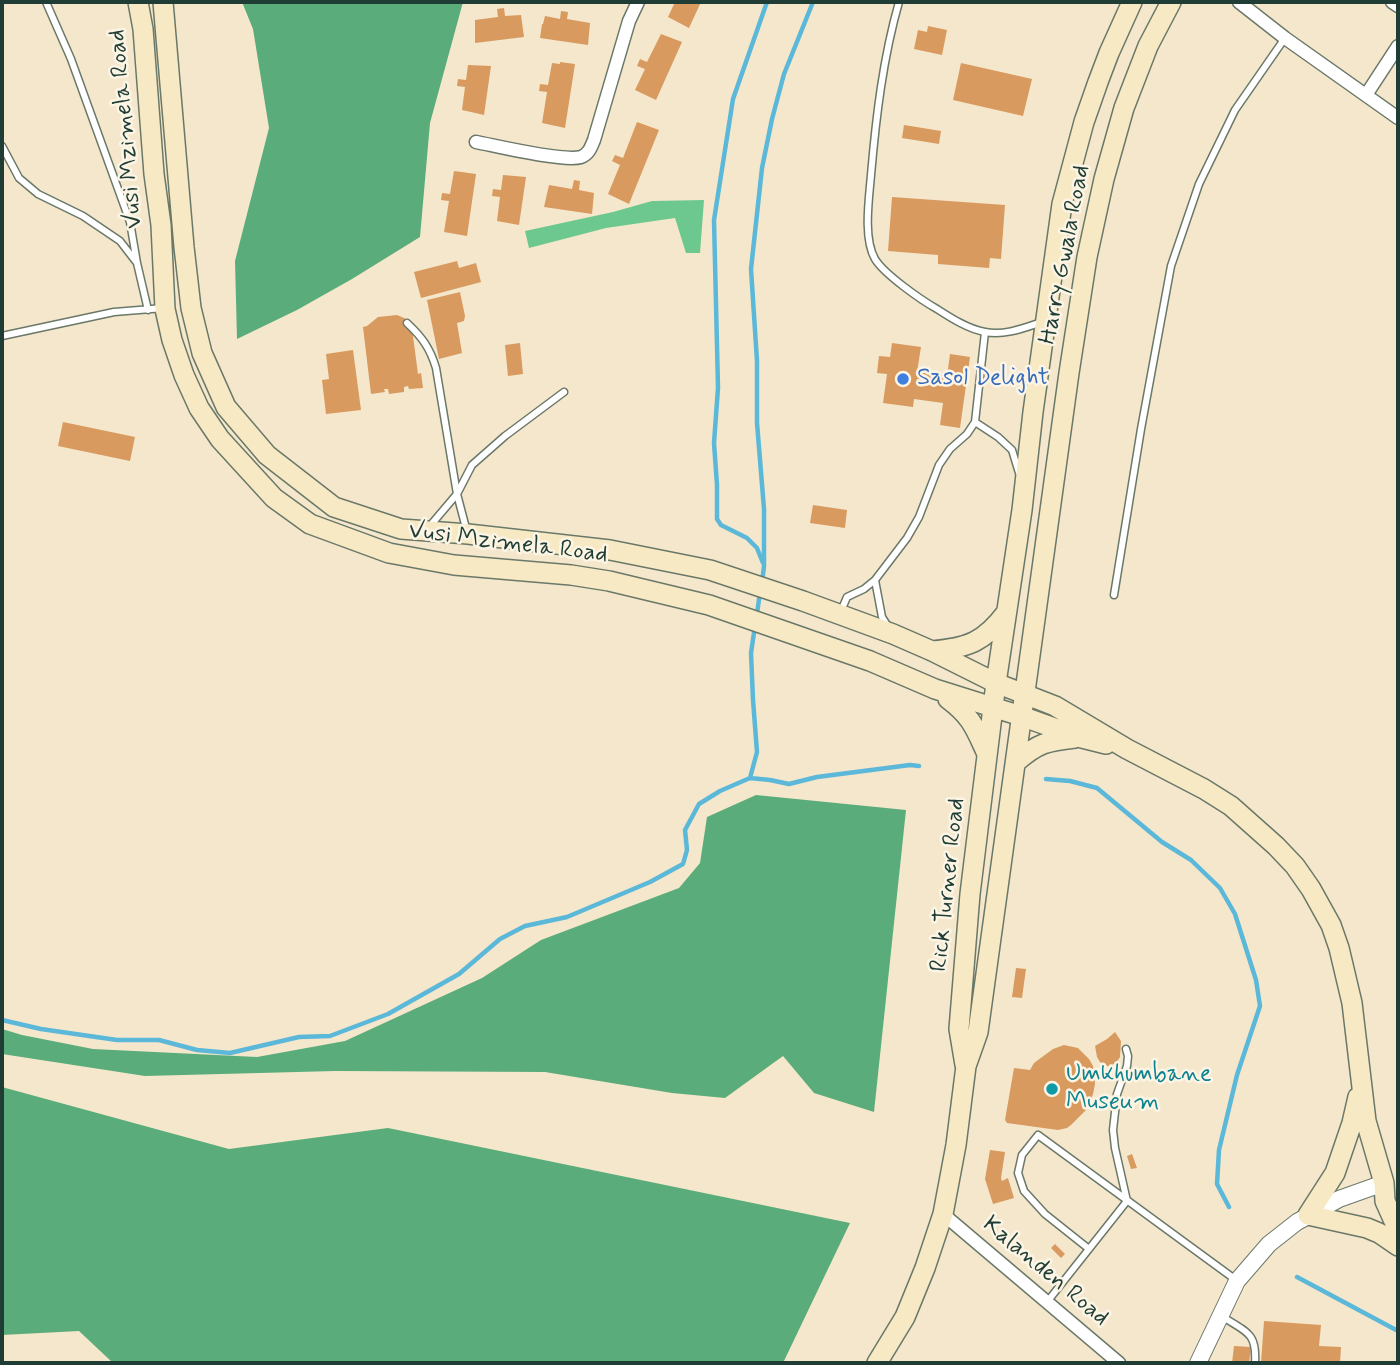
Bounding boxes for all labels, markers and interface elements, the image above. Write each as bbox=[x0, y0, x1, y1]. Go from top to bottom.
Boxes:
street label: Vusi Mzimela Road bbox=[104, 28, 150, 230]
street label: Harry Gwala Road bbox=[1035, 163, 1097, 347]
place label: Sasol Delight bbox=[917, 365, 1049, 393]
marker: Sasol Delight bbox=[895, 371, 911, 387]
street label: Vusi Mzimela Road bbox=[407, 518, 609, 570]
street label: Rick Turner Road bbox=[926, 797, 972, 973]
place label: Umkhumbane Museum bbox=[1066, 1061, 1212, 1117]
marker: Umkhumbane Museum bbox=[1044, 1081, 1060, 1097]
street label: Kalanden Road bbox=[976, 1211, 1114, 1333]

